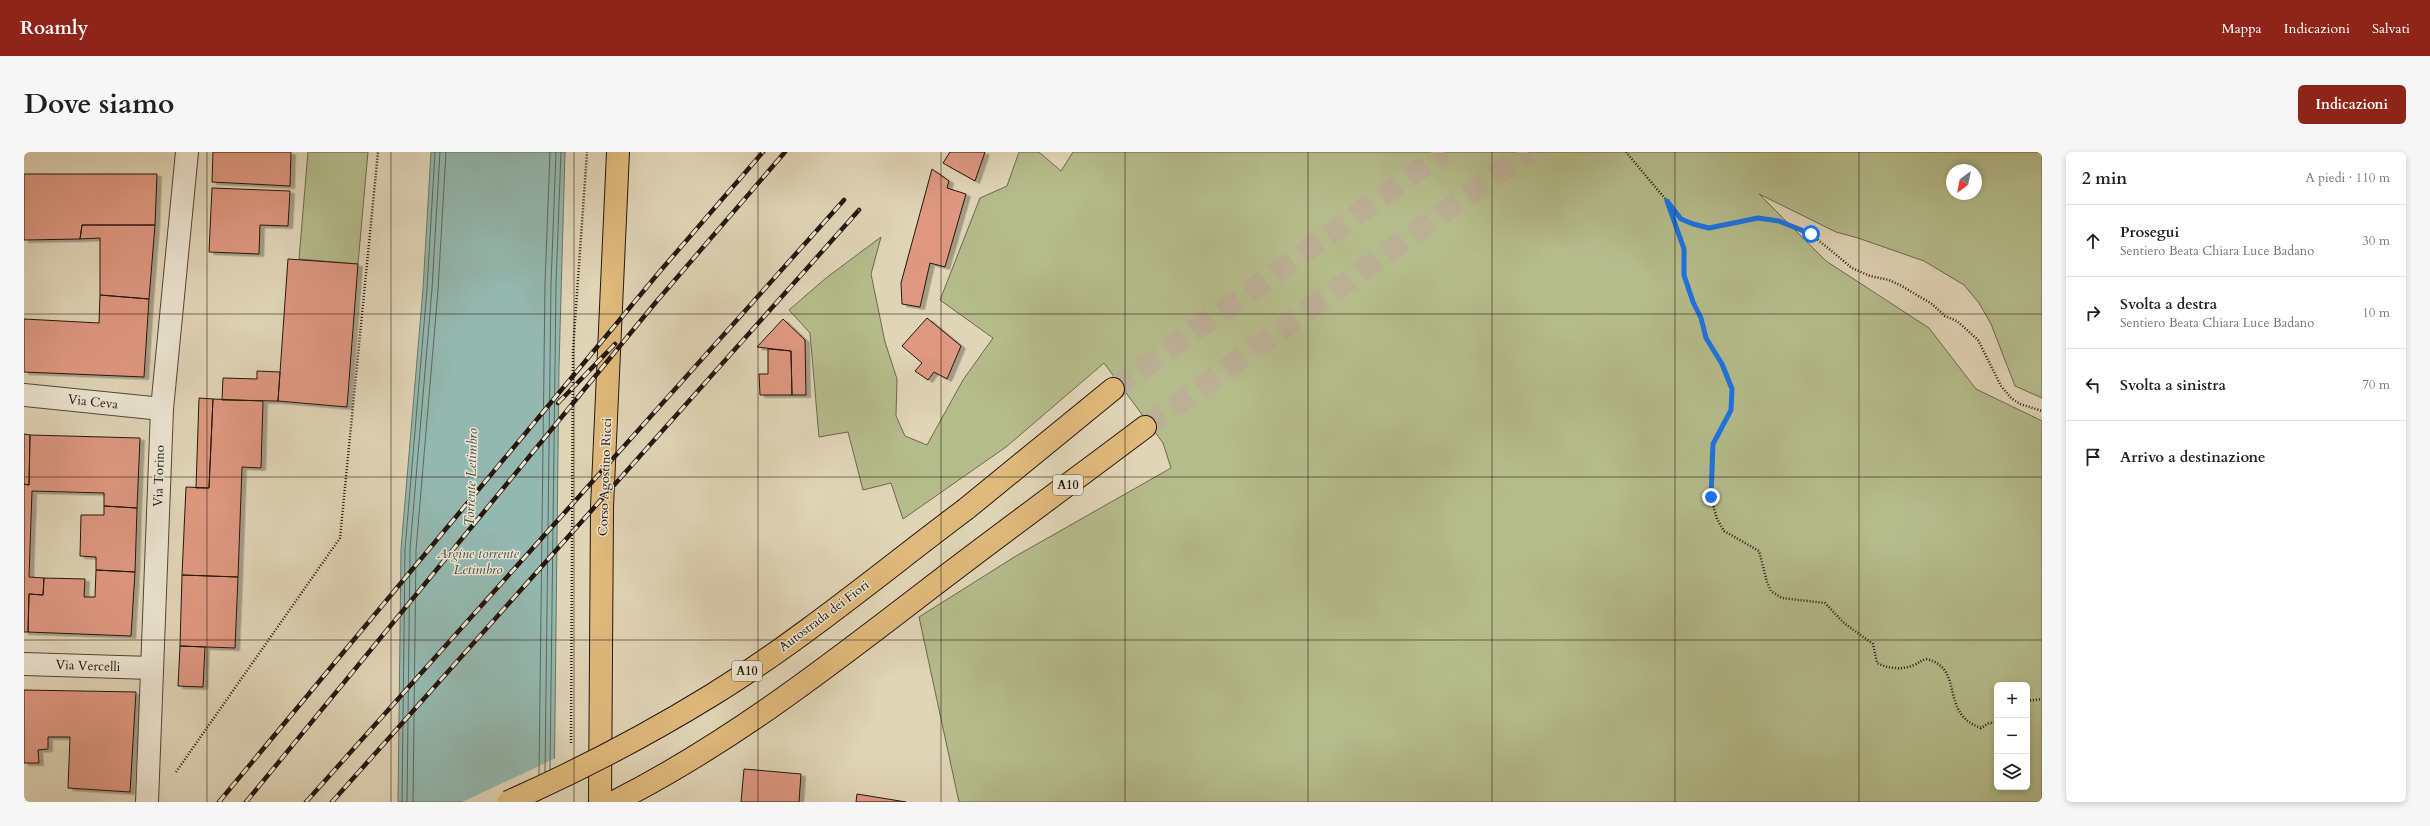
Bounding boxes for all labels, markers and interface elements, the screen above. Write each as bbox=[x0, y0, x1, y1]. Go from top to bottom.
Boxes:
text: Roamly bbox=[20, 15, 88, 41]
text: Mappa bbox=[2221, 19, 2262, 38]
text: Indicazioni bbox=[2284, 19, 2350, 38]
text: Salvati bbox=[2372, 19, 2410, 38]
text: Dove siamo bbox=[24, 85, 174, 123]
button: Indicazioni bbox=[2298, 85, 2406, 124]
north arrow bbox=[1946, 164, 1982, 200]
text: 2 min bbox=[2082, 167, 2127, 190]
text: A piedi · 110 m bbox=[2305, 169, 2390, 187]
text: Prosegui bbox=[2120, 222, 2179, 242]
route start bbox=[1802, 225, 1820, 243]
icon: ahead bbox=[2082, 230, 2104, 252]
text: 30 m bbox=[2362, 232, 2390, 250]
text: Sentiero Beata Chiara Luce Badano bbox=[2120, 242, 2314, 260]
text: Svolta a destra bbox=[2120, 294, 2217, 314]
icon: right bbox=[2082, 302, 2104, 324]
text: 10 m bbox=[2362, 304, 2390, 322]
text: Sentiero Beata Chiara Luce Badano bbox=[2120, 314, 2314, 332]
icon: left bbox=[2082, 374, 2104, 396]
text: Svolta a sinistra bbox=[2120, 375, 2226, 395]
text: 70 m bbox=[2362, 376, 2390, 394]
street label: Via Ceva bbox=[67, 390, 119, 414]
street label: Corso Agostino Ricci bbox=[594, 417, 616, 536]
water label: Torrente Letimbro bbox=[460, 427, 482, 526]
street label: Via Torino bbox=[149, 445, 169, 507]
icon: arrive bbox=[2082, 446, 2104, 468]
text: Arrivo a destinazione bbox=[2120, 447, 2266, 467]
road number: A10 bbox=[1053, 475, 1083, 495]
route end bbox=[1702, 488, 1720, 506]
water label: Argine torrente Letimbro bbox=[436, 544, 520, 579]
street label: Autostrada dei Fiori bbox=[775, 576, 873, 656]
street label: Via Vercelli bbox=[55, 656, 121, 676]
road number: A10 bbox=[732, 661, 762, 681]
map controls bbox=[1994, 682, 2030, 790]
button: + bbox=[1994, 682, 2030, 718]
button: − bbox=[1994, 718, 2030, 754]
button: layers bbox=[1994, 754, 2030, 790]

